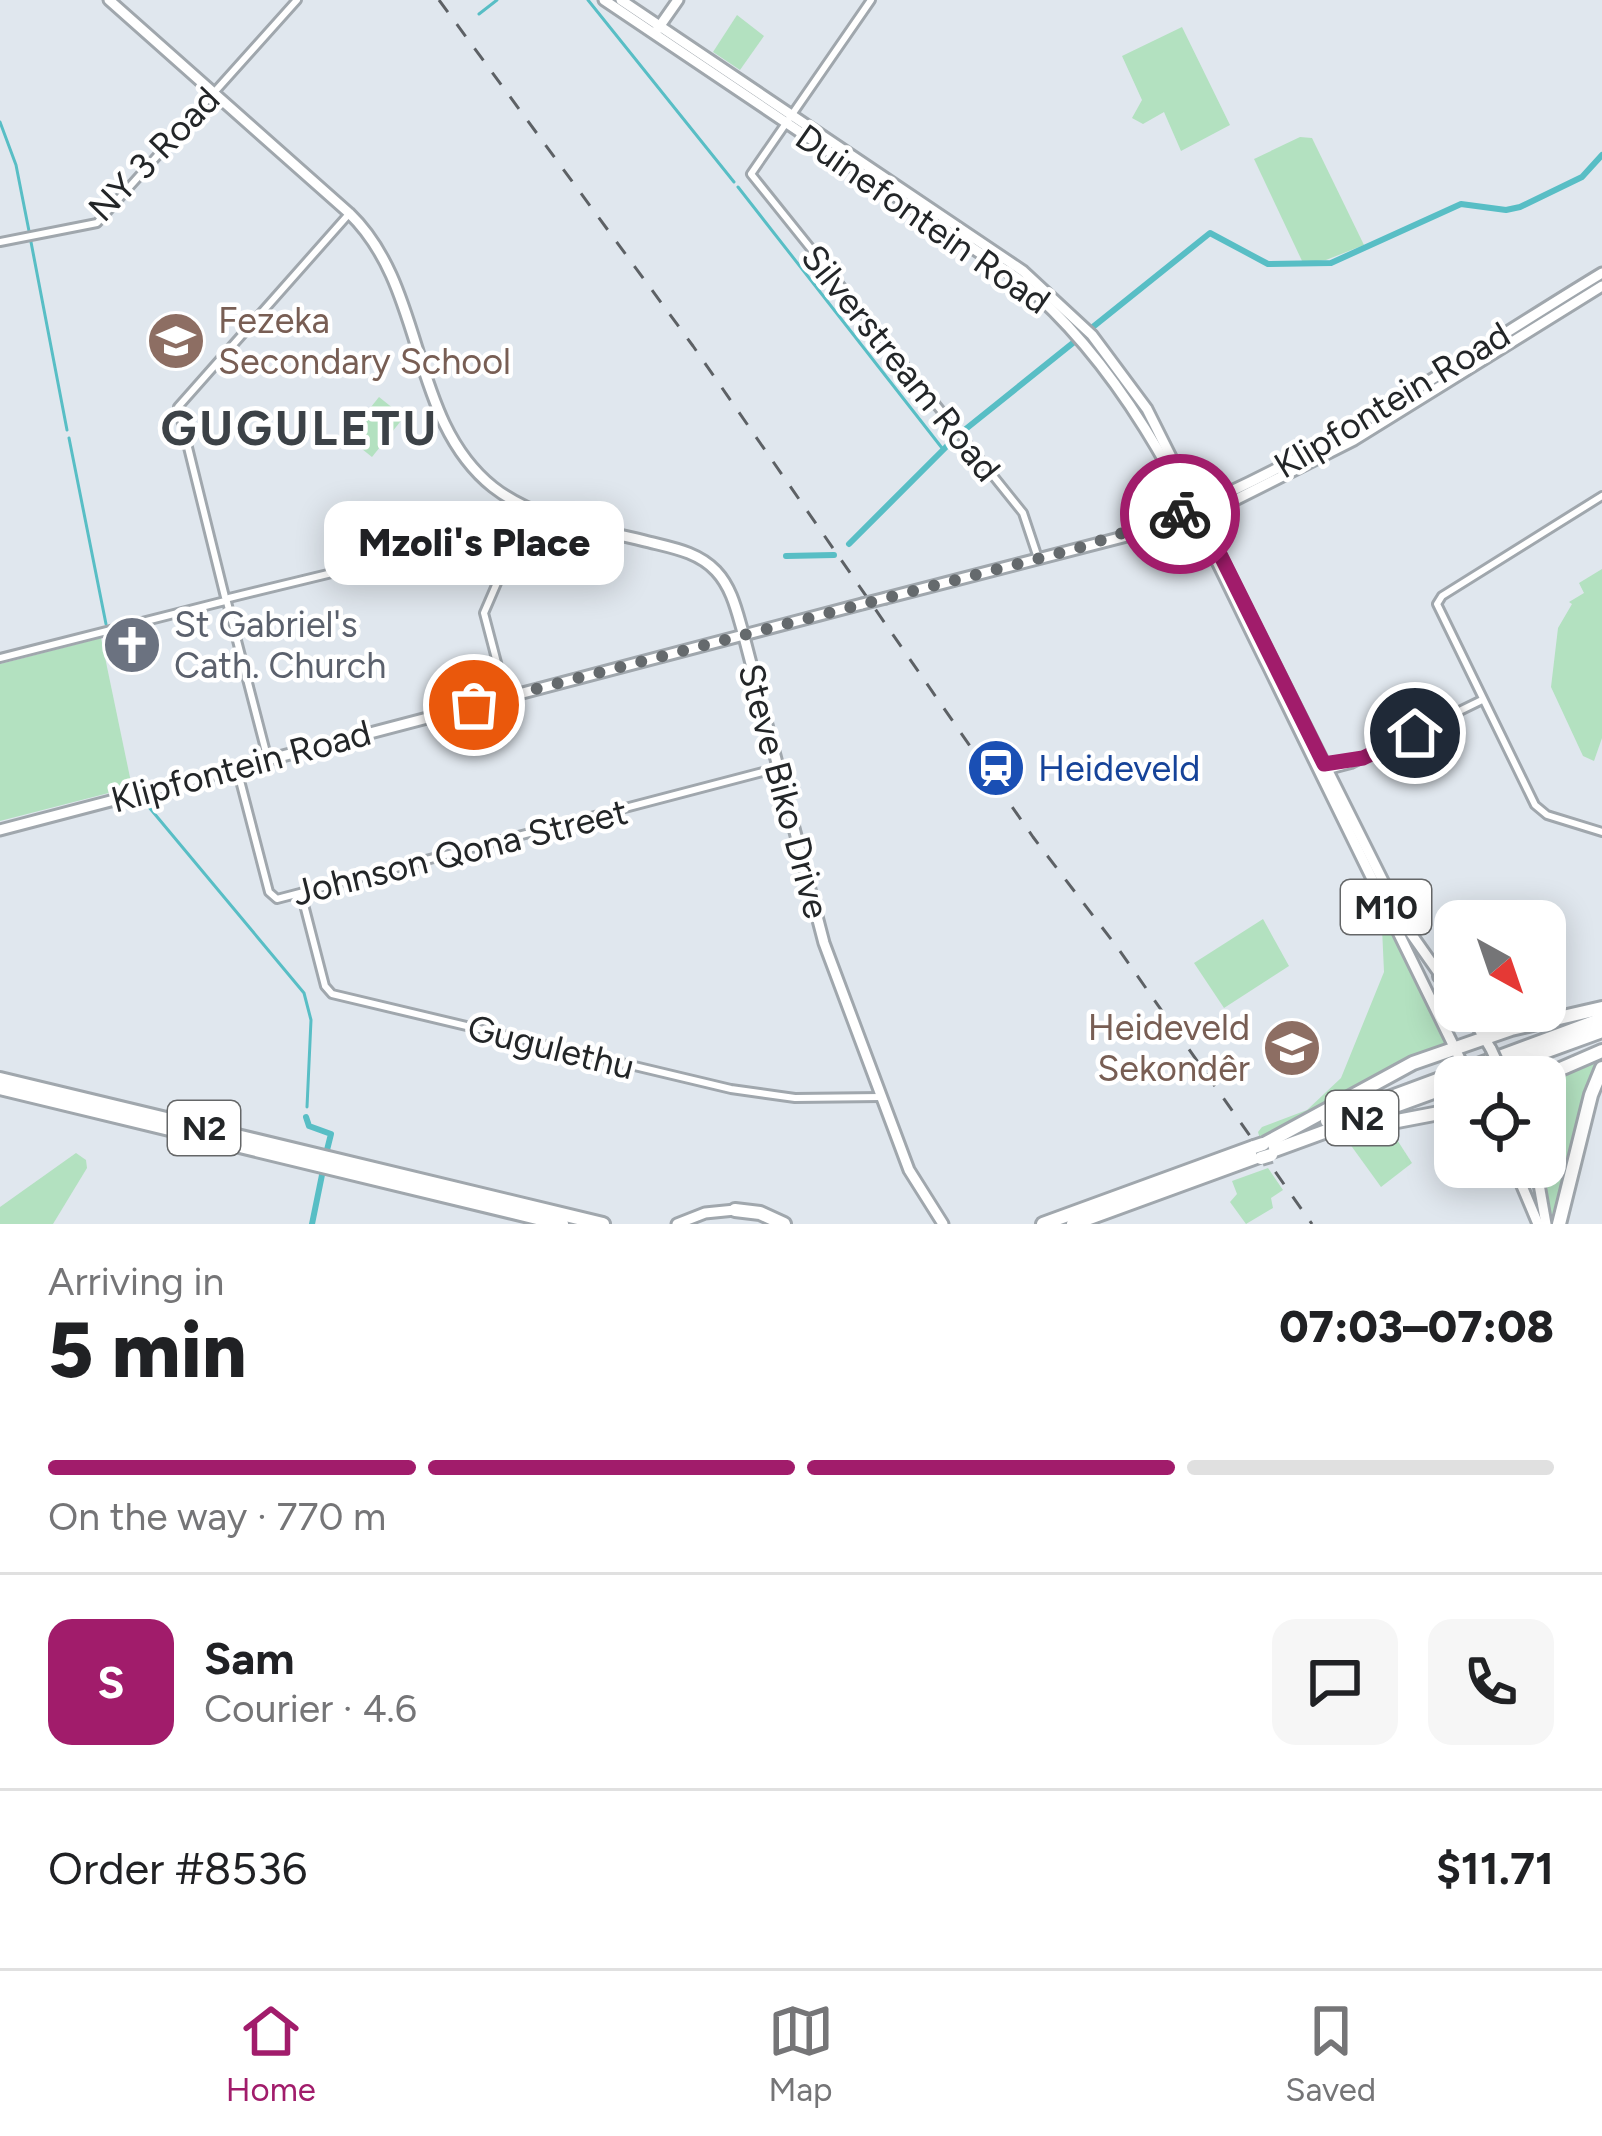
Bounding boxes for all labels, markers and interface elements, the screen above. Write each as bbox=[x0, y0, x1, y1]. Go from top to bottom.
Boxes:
street label: NY 3 Road bbox=[80, 78, 228, 230]
street label: Duinefontein Road bbox=[788, 115, 1058, 323]
street label: Silverstream Road bbox=[793, 236, 1009, 490]
place label: Fezeka Secondary School bbox=[218, 299, 511, 383]
school or university icon: Fezeka Secondary School bbox=[145, 310, 207, 372]
street label: Klipfontein Road bbox=[1266, 313, 1518, 487]
district label: GUGULETU bbox=[161, 399, 439, 457]
courier bbox=[1120, 454, 1240, 574]
icon: bike bbox=[1147, 481, 1213, 547]
callout: Mzoli's Place bbox=[324, 501, 624, 585]
text: Mzoli's Place bbox=[358, 519, 590, 566]
place label: St Gabriel's Cath. Church bbox=[174, 603, 386, 687]
church icon: St Gabriel's Cath. Church bbox=[101, 614, 163, 676]
pin bbox=[423, 654, 525, 756]
street label: Steve Biko Drive bbox=[729, 659, 839, 923]
icon: bag bbox=[441, 672, 507, 738]
pin bbox=[1364, 682, 1466, 784]
icon: home bbox=[1382, 700, 1448, 766]
street label: Klipfontein Road bbox=[106, 711, 376, 821]
station icon: Heideveld bbox=[965, 737, 1027, 799]
place label: Heideveld bbox=[1038, 747, 1200, 790]
street label: Johnson Qona Street bbox=[288, 790, 632, 914]
road number: M10 bbox=[1341, 880, 1431, 934]
north arrow bbox=[1434, 900, 1566, 1032]
map controls bbox=[1434, 900, 1566, 1188]
street label: Gugulethu bbox=[463, 1006, 639, 1088]
place label: Heideveld Sekondêr bbox=[1088, 1006, 1250, 1090]
school or university icon: Heideveld Sekondêr bbox=[1261, 1017, 1323, 1079]
button: locate bbox=[1434, 1056, 1566, 1188]
road number: N2 bbox=[1326, 1091, 1398, 1145]
road number: N2 bbox=[168, 1101, 240, 1155]
text: Arriving in bbox=[48, 1258, 224, 1305]
text: 07:03–07:08 bbox=[1279, 1299, 1554, 1353]
text: 5 min bbox=[48, 1303, 247, 1397]
text: On the way · 770 m bbox=[48, 1493, 386, 1540]
button: chat bbox=[1272, 1619, 1398, 1745]
button: phone bbox=[1428, 1619, 1554, 1745]
text: Sam bbox=[204, 1631, 295, 1685]
text: S bbox=[97, 1655, 125, 1709]
text: Courier · 4.6 bbox=[204, 1685, 417, 1732]
text: Order #8536 bbox=[48, 1841, 307, 1895]
text: $11.71 bbox=[1436, 1841, 1554, 1895]
tab: Home bbox=[226, 1998, 316, 2109]
tab: Map bbox=[768, 1998, 834, 2109]
tab: Saved bbox=[1285, 1998, 1376, 2109]

